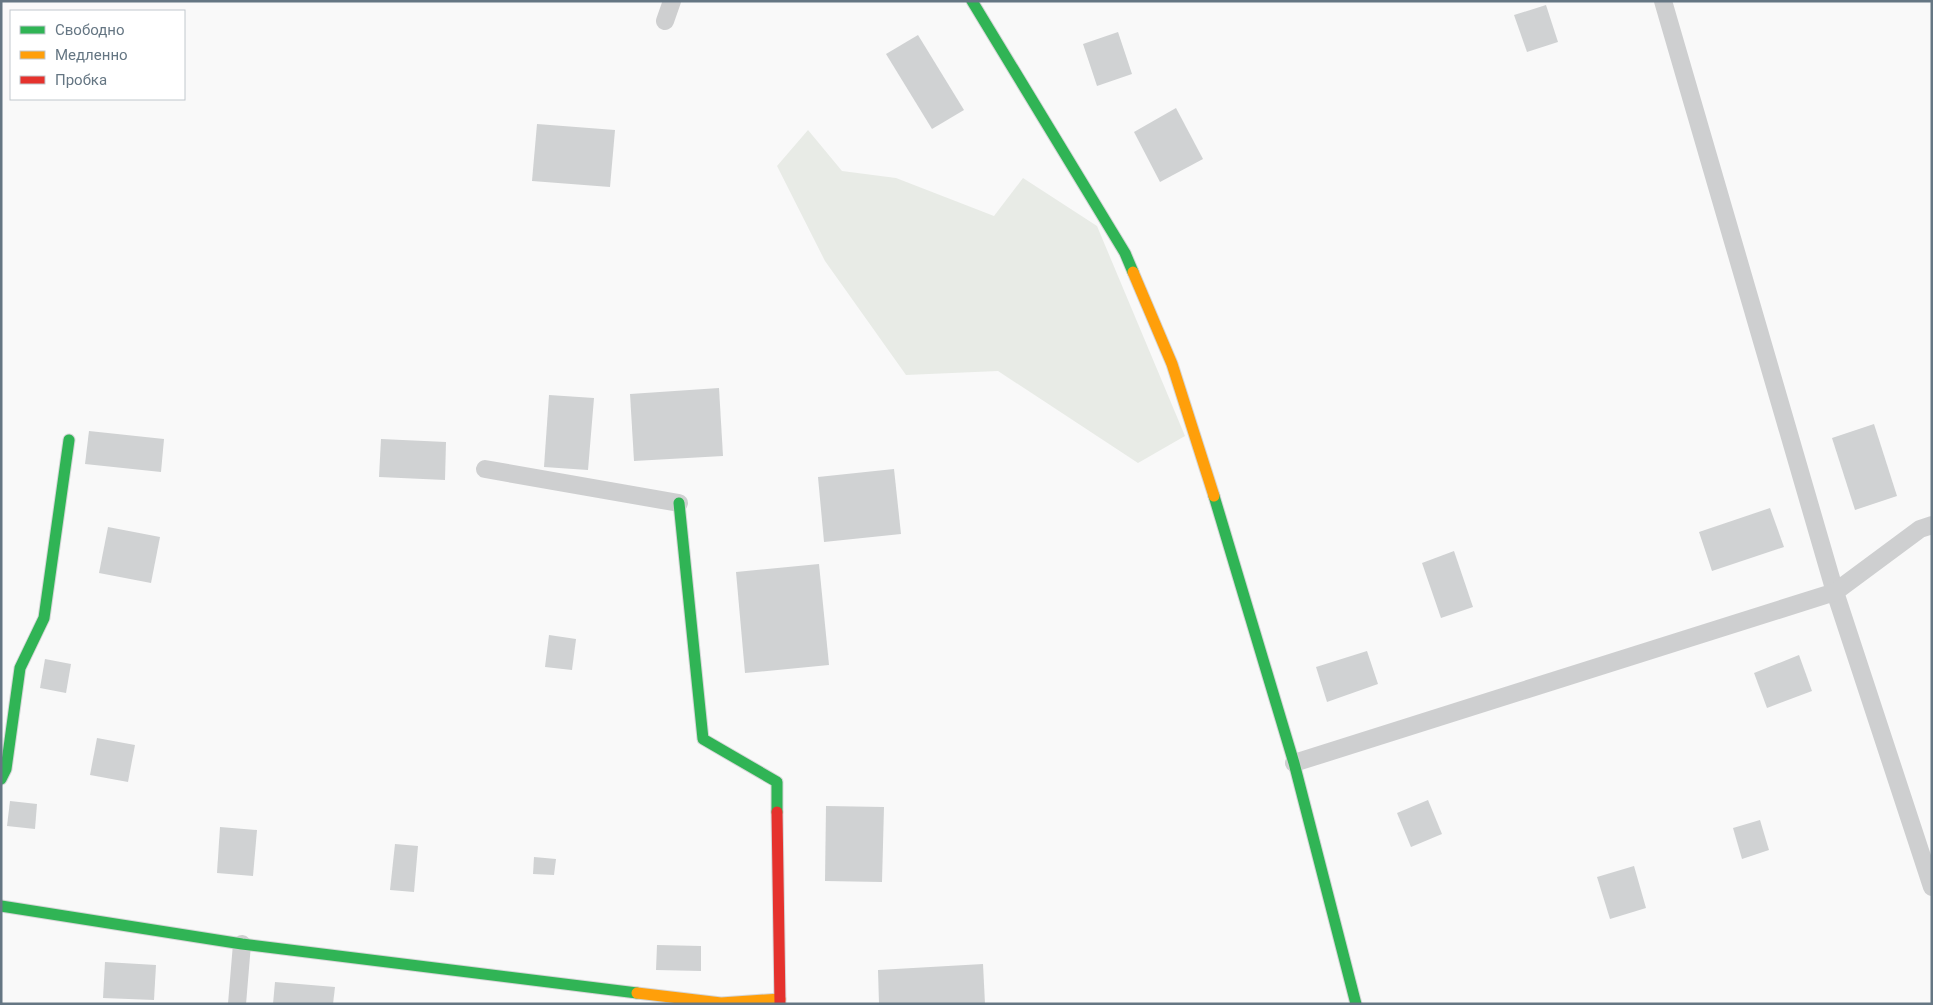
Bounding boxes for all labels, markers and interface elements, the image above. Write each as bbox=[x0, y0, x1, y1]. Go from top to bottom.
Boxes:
legend bbox=[10, 10, 185, 100]
text: Свободно bbox=[55, 21, 124, 39]
text: Медленно bbox=[55, 46, 128, 64]
text: Пробка bbox=[55, 71, 107, 89]

